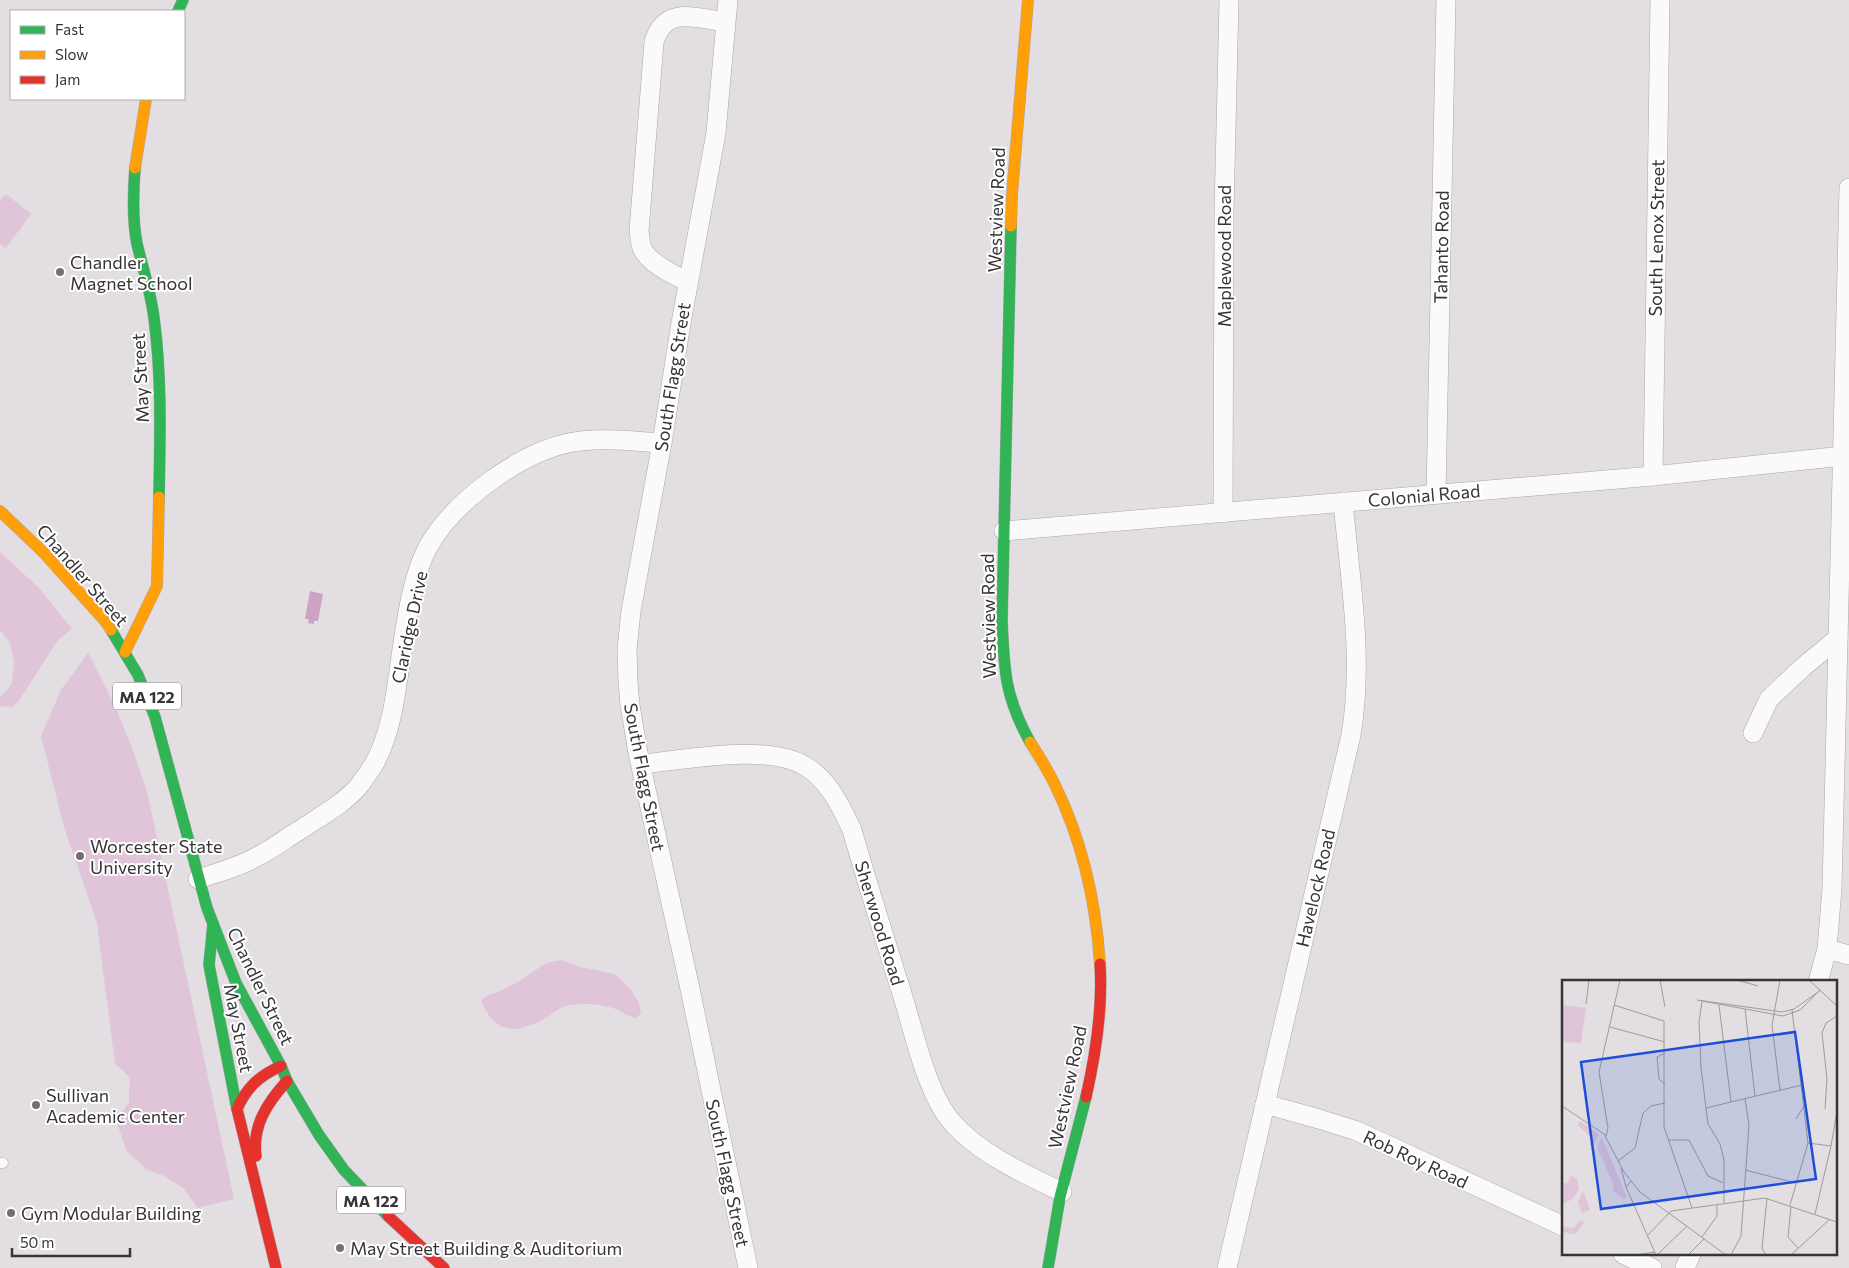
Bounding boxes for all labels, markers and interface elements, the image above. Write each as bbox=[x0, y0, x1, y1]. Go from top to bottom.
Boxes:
legend bbox=[10, 10, 185, 100]
text: Fast bbox=[55, 20, 84, 38]
text: Slow bbox=[55, 45, 88, 63]
text: Jam bbox=[55, 70, 80, 88]
street label: Westview Road bbox=[983, 147, 1009, 273]
street label: South Lenox Street bbox=[1644, 159, 1668, 317]
street label: Maplewood Road bbox=[1213, 185, 1235, 327]
street label: Tahanto Road bbox=[1429, 190, 1453, 304]
place label: Chandler Magnet School bbox=[70, 251, 193, 294]
marker: Chandler Magnet School bbox=[54, 266, 66, 278]
street label: South Flagg Street bbox=[649, 301, 695, 453]
street label: May Street bbox=[127, 333, 153, 423]
street label: Colonial Road bbox=[1367, 479, 1481, 511]
street label: Chandler Street bbox=[33, 519, 133, 631]
street label: Westview Road bbox=[976, 553, 1000, 679]
street label: Claridge Drive bbox=[386, 569, 432, 685]
road number: MA 122 bbox=[113, 682, 181, 709]
street label: South Flagg Street bbox=[620, 701, 670, 853]
street label: Havelock Road bbox=[1291, 827, 1339, 949]
place label: Worcester State University bbox=[90, 835, 223, 878]
marker: Worcester State University bbox=[74, 850, 86, 862]
street label: Sherwood Road bbox=[851, 858, 909, 988]
street label: Chandler Street bbox=[223, 923, 299, 1049]
inset map bbox=[1562, 980, 1836, 1256]
street label: May Street bbox=[220, 982, 258, 1074]
street label: Westview Road bbox=[1043, 1024, 1091, 1150]
place label: Sullivan Academic Center bbox=[46, 1084, 185, 1127]
street label: South Flagg Street bbox=[702, 1097, 754, 1249]
marker: Sullivan Academic Center bbox=[30, 1099, 42, 1111]
street label: Rob Roy Road bbox=[1360, 1125, 1472, 1193]
road number: MA 122 bbox=[337, 1186, 405, 1214]
place label: Gym Modular Building bbox=[21, 1202, 201, 1224]
marker: Gym Modular Building bbox=[5, 1207, 17, 1219]
scale bar bbox=[12, 1226, 130, 1258]
text: 50 m bbox=[20, 1233, 54, 1251]
place label: May Street Building & Auditorium bbox=[350, 1237, 622, 1259]
marker: May Street Building & Auditorium bbox=[334, 1242, 346, 1254]

